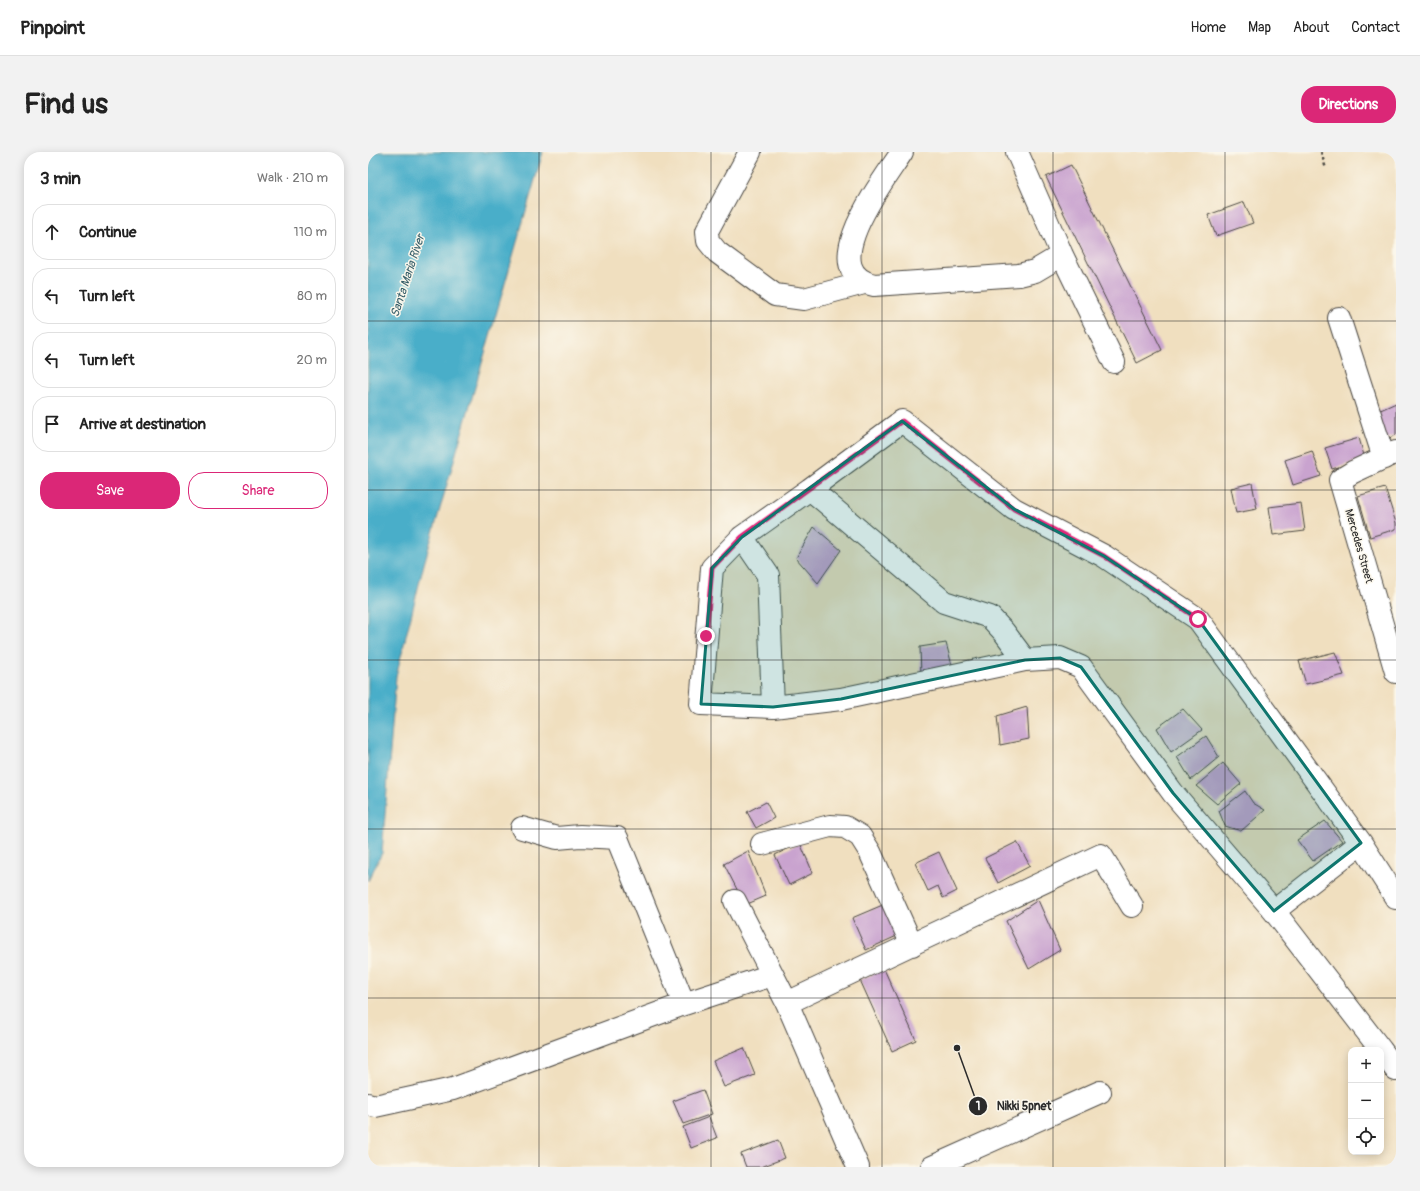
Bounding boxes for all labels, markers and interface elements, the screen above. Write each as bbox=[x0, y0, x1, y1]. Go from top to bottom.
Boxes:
text: Pinpoint bbox=[20, 16, 85, 40]
text: Home bbox=[1191, 19, 1226, 36]
text: Map bbox=[1248, 19, 1271, 36]
text: About bbox=[1293, 19, 1329, 36]
text: Contact bbox=[1351, 19, 1400, 36]
button: Directions bbox=[1301, 86, 1396, 123]
text: Find us bbox=[24, 87, 108, 122]
text: 3 min bbox=[40, 168, 81, 189]
text: Walk · 210 m bbox=[257, 170, 328, 186]
icon: ahead bbox=[41, 221, 63, 243]
text: Continue bbox=[79, 223, 137, 242]
text: 110 m bbox=[294, 224, 327, 240]
water label: Santa Maria River bbox=[388, 231, 429, 319]
icon: left bbox=[41, 285, 63, 307]
text: Turn left bbox=[79, 287, 135, 306]
text: 80 m bbox=[297, 288, 327, 304]
icon: left bbox=[41, 349, 63, 371]
text: Turn left bbox=[79, 351, 135, 370]
text: 20 m bbox=[296, 352, 327, 368]
icon: arrive bbox=[41, 413, 63, 435]
text: Arrive at destination bbox=[79, 415, 206, 434]
button: Save bbox=[40, 472, 180, 509]
button: Share bbox=[188, 472, 328, 509]
street label: Mercedes Street bbox=[1342, 508, 1376, 585]
route start bbox=[1189, 610, 1207, 628]
route end bbox=[697, 627, 715, 645]
map controls bbox=[1348, 1047, 1384, 1155]
button: + bbox=[1348, 1047, 1384, 1083]
button: − bbox=[1348, 1083, 1384, 1119]
callout: Nikki 5pnet bbox=[968, 1094, 1059, 1118]
text: 1 bbox=[976, 1099, 980, 1114]
text: Nikki 5pnet bbox=[997, 1099, 1053, 1114]
button: locate bbox=[1348, 1119, 1384, 1155]

